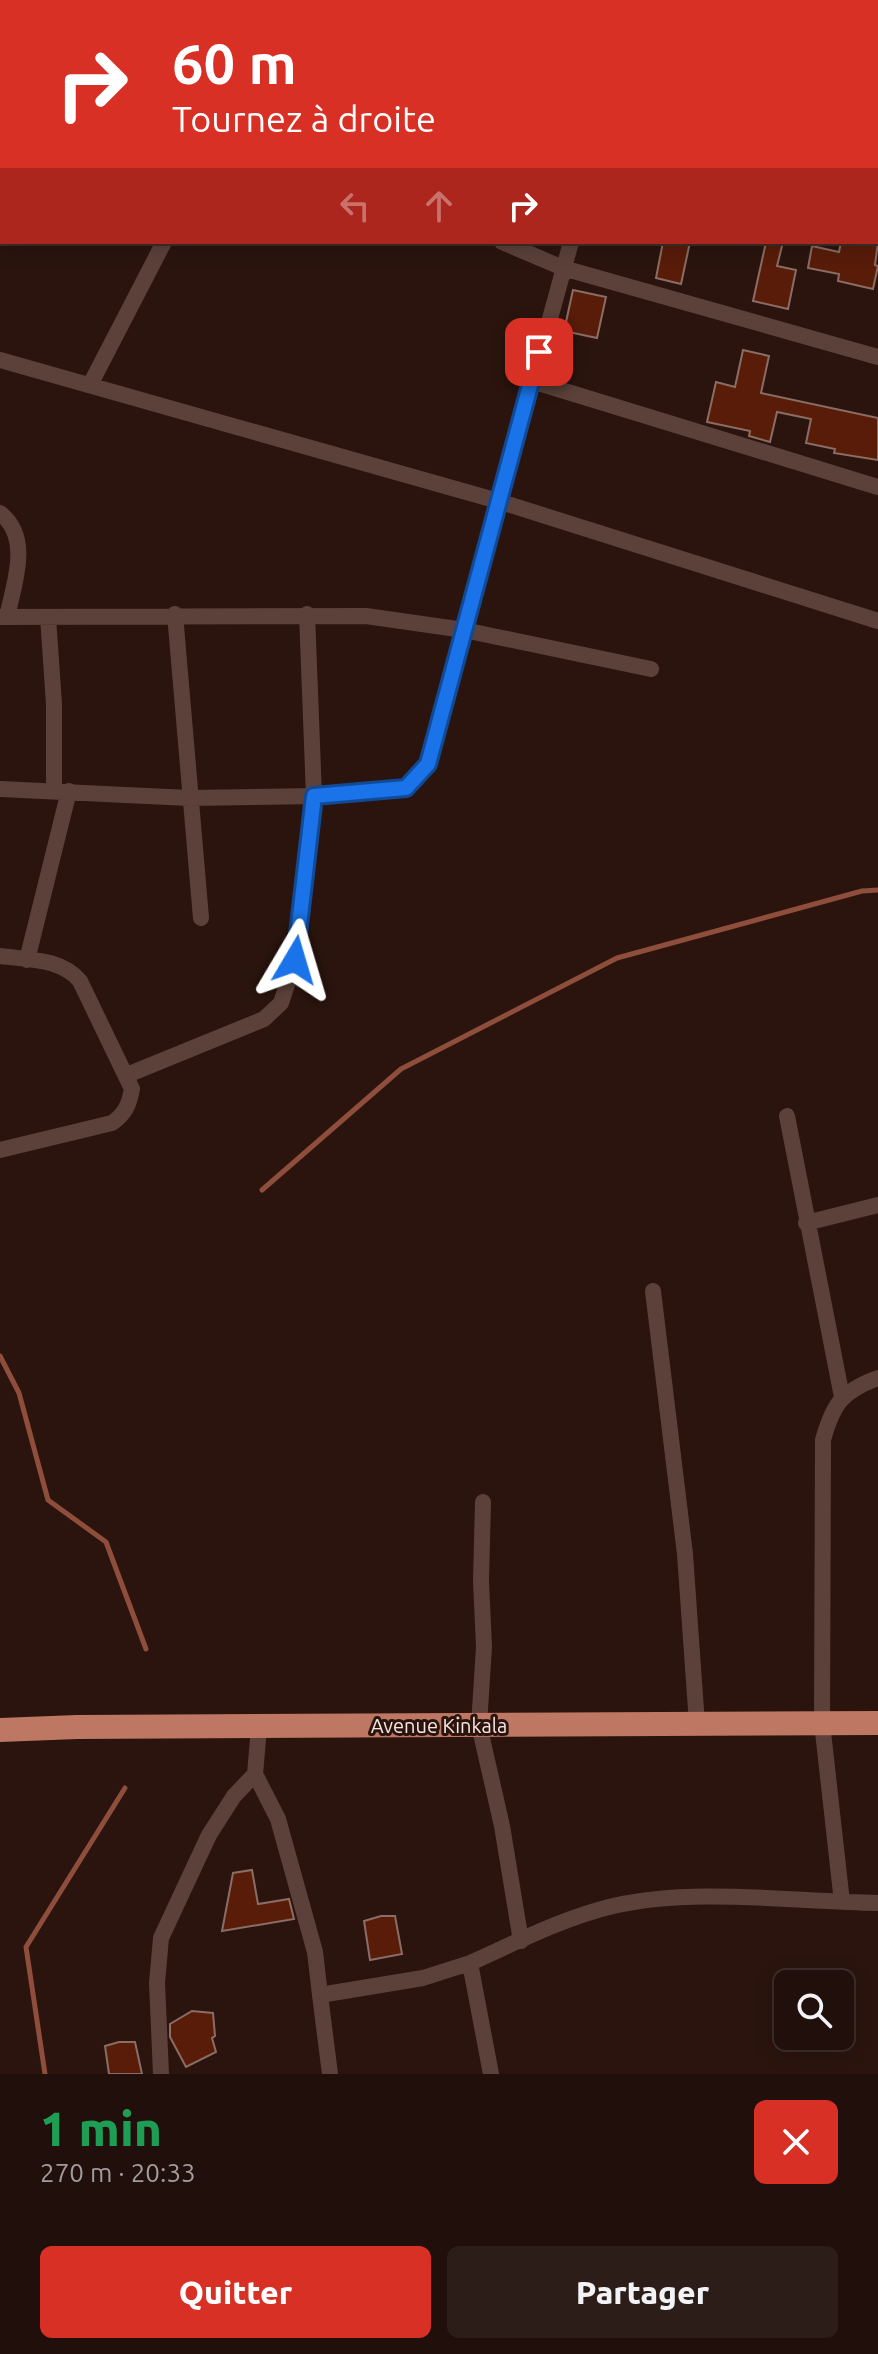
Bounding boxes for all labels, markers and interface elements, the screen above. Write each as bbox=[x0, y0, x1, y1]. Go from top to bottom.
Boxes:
icon: right bbox=[40, 32, 144, 136]
text: 60 m bbox=[172, 32, 297, 95]
text: Tournez à droite bbox=[172, 98, 436, 139]
icon: left bbox=[333, 184, 377, 228]
icon: ahead bbox=[417, 184, 461, 228]
icon: right bbox=[501, 184, 545, 228]
pin bbox=[505, 318, 573, 386]
icon: arrive bbox=[517, 330, 561, 374]
position arrow bbox=[253, 918, 337, 1002]
street label: Avenue Kinkala bbox=[371, 1714, 507, 1737]
map controls bbox=[774, 1970, 854, 2050]
button: search bbox=[774, 1970, 854, 2050]
button: close bbox=[754, 2100, 838, 2184]
text: 1 min bbox=[40, 2101, 162, 2155]
text: 270 m · 20:33 bbox=[40, 2158, 196, 2187]
button: Quitter bbox=[40, 2246, 431, 2338]
button: Partager bbox=[447, 2246, 838, 2338]

